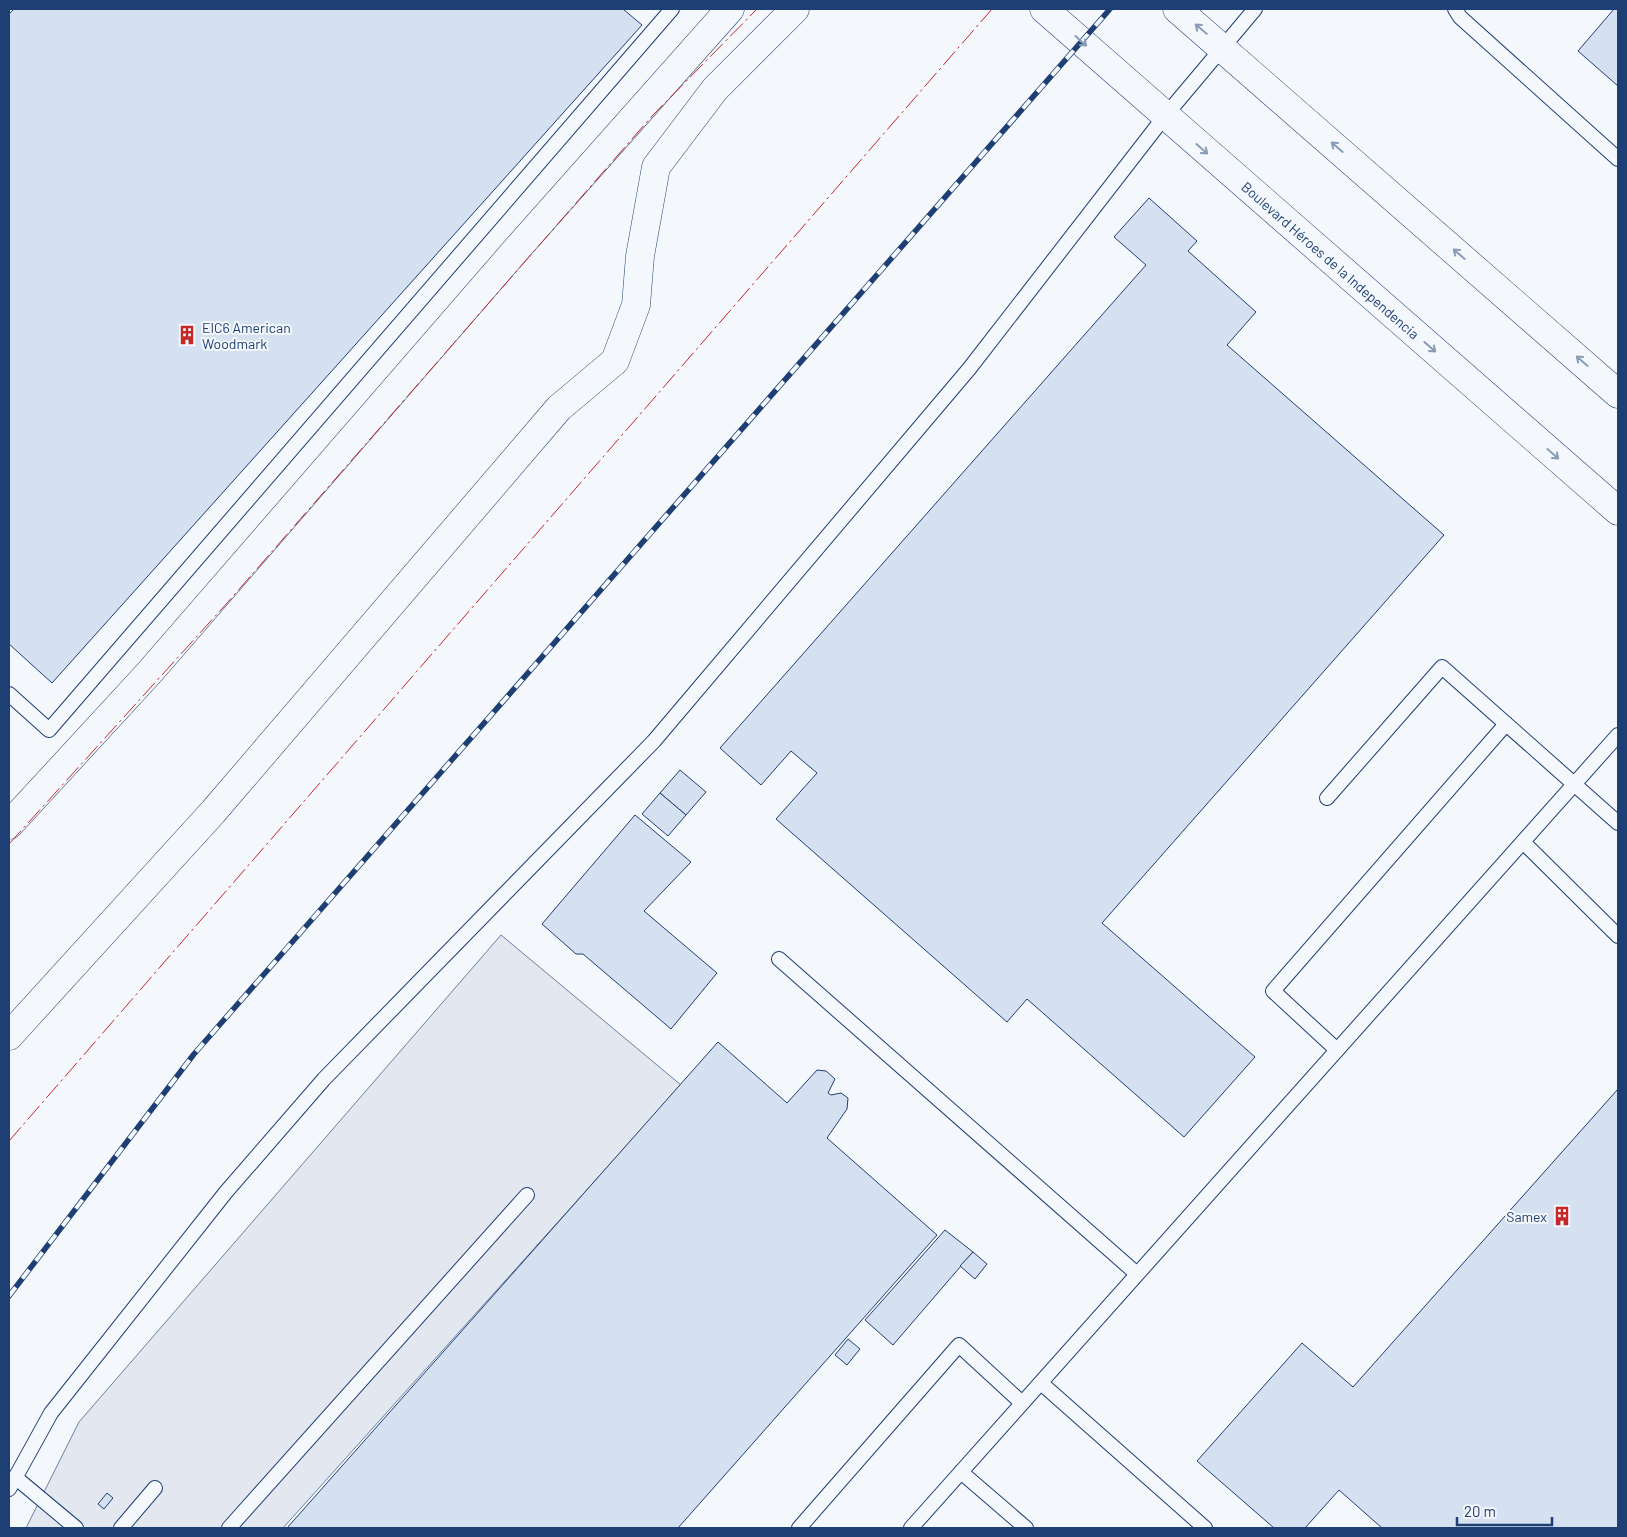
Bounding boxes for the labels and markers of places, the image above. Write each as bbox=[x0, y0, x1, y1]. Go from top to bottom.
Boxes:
place label: EIC6 American Woodmark bbox=[202, 319, 291, 352]
building icon: EIC6 American Woodmark bbox=[176, 324, 198, 346]
building icon: Samex bbox=[1551, 1205, 1573, 1227]
place label: Samex bbox=[1506, 1208, 1547, 1225]

